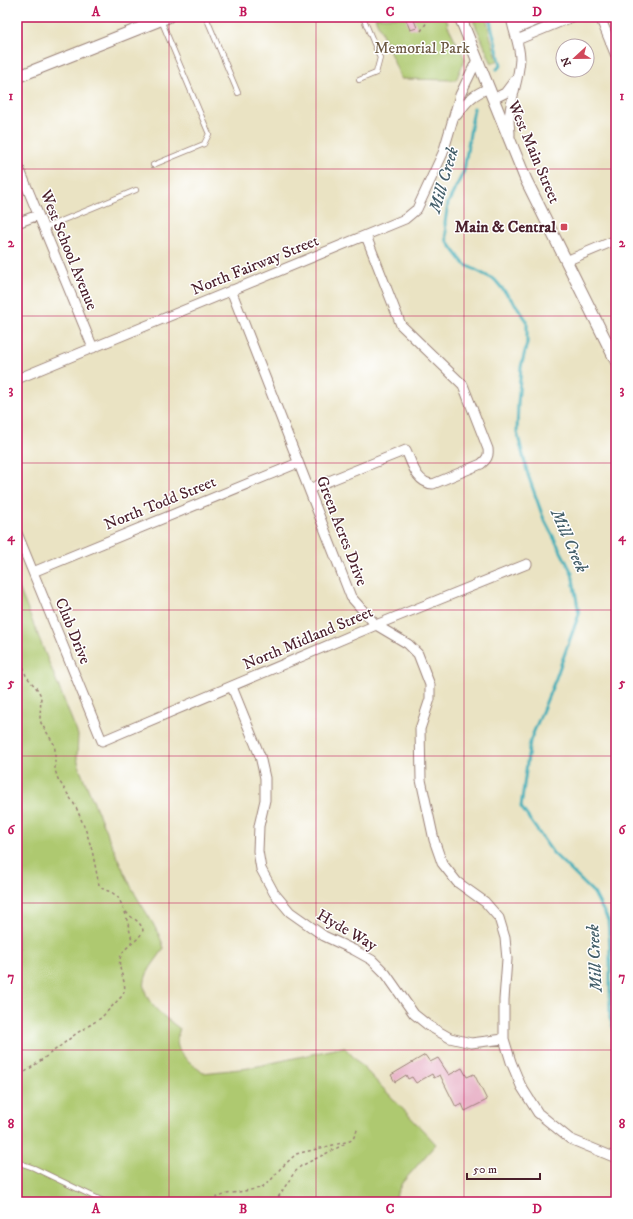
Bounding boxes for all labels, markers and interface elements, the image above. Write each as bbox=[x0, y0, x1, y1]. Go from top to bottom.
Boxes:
text: A bbox=[91, 4, 101, 20]
text: B bbox=[239, 4, 247, 20]
text: C bbox=[386, 4, 395, 20]
text: D bbox=[532, 4, 542, 20]
park label: Memorial Park bbox=[374, 38, 470, 58]
north arrow bbox=[555, 38, 595, 78]
text: N bbox=[558, 55, 575, 68]
text: 1 bbox=[9, 88, 14, 104]
text: 1 bbox=[620, 88, 625, 104]
street label: West Main Street bbox=[503, 97, 565, 206]
water label: Mill Creek bbox=[424, 144, 464, 216]
street label: West School Avenue bbox=[35, 186, 102, 313]
place label: Main & Central bbox=[455, 217, 557, 237]
marker: Main & Central bbox=[559, 222, 569, 232]
street label: North Fairway Street bbox=[188, 230, 322, 300]
text: 2 bbox=[8, 235, 15, 251]
text: 2 bbox=[619, 235, 626, 251]
text: 3 bbox=[9, 382, 14, 398]
text: 3 bbox=[620, 382, 625, 398]
street label: North Todd Street bbox=[101, 471, 219, 535]
street label: Green Acres Drive bbox=[312, 473, 372, 589]
water label: Mill Creek bbox=[545, 505, 593, 577]
text: 4 bbox=[6, 529, 15, 546]
text: 4 bbox=[617, 529, 626, 546]
street label: Club Drive bbox=[51, 595, 95, 667]
street label: North Midland Street bbox=[240, 602, 376, 674]
text: 5 bbox=[7, 675, 15, 691]
text: 5 bbox=[618, 675, 626, 691]
text: 6 bbox=[8, 822, 16, 838]
text: 6 bbox=[619, 822, 627, 838]
street label: Hyde Way bbox=[313, 905, 381, 956]
water label: Mill Creek bbox=[582, 923, 608, 993]
text: 7 bbox=[8, 969, 15, 985]
text: 7 bbox=[619, 969, 626, 985]
text: 8 bbox=[8, 1116, 15, 1132]
text: 8 bbox=[619, 1116, 626, 1132]
scale bar bbox=[467, 1155, 540, 1181]
text: 50 m bbox=[473, 1162, 497, 1177]
text: A bbox=[91, 1201, 101, 1217]
text: B bbox=[239, 1201, 247, 1217]
text: C bbox=[386, 1201, 395, 1217]
text: D bbox=[532, 1201, 542, 1217]

